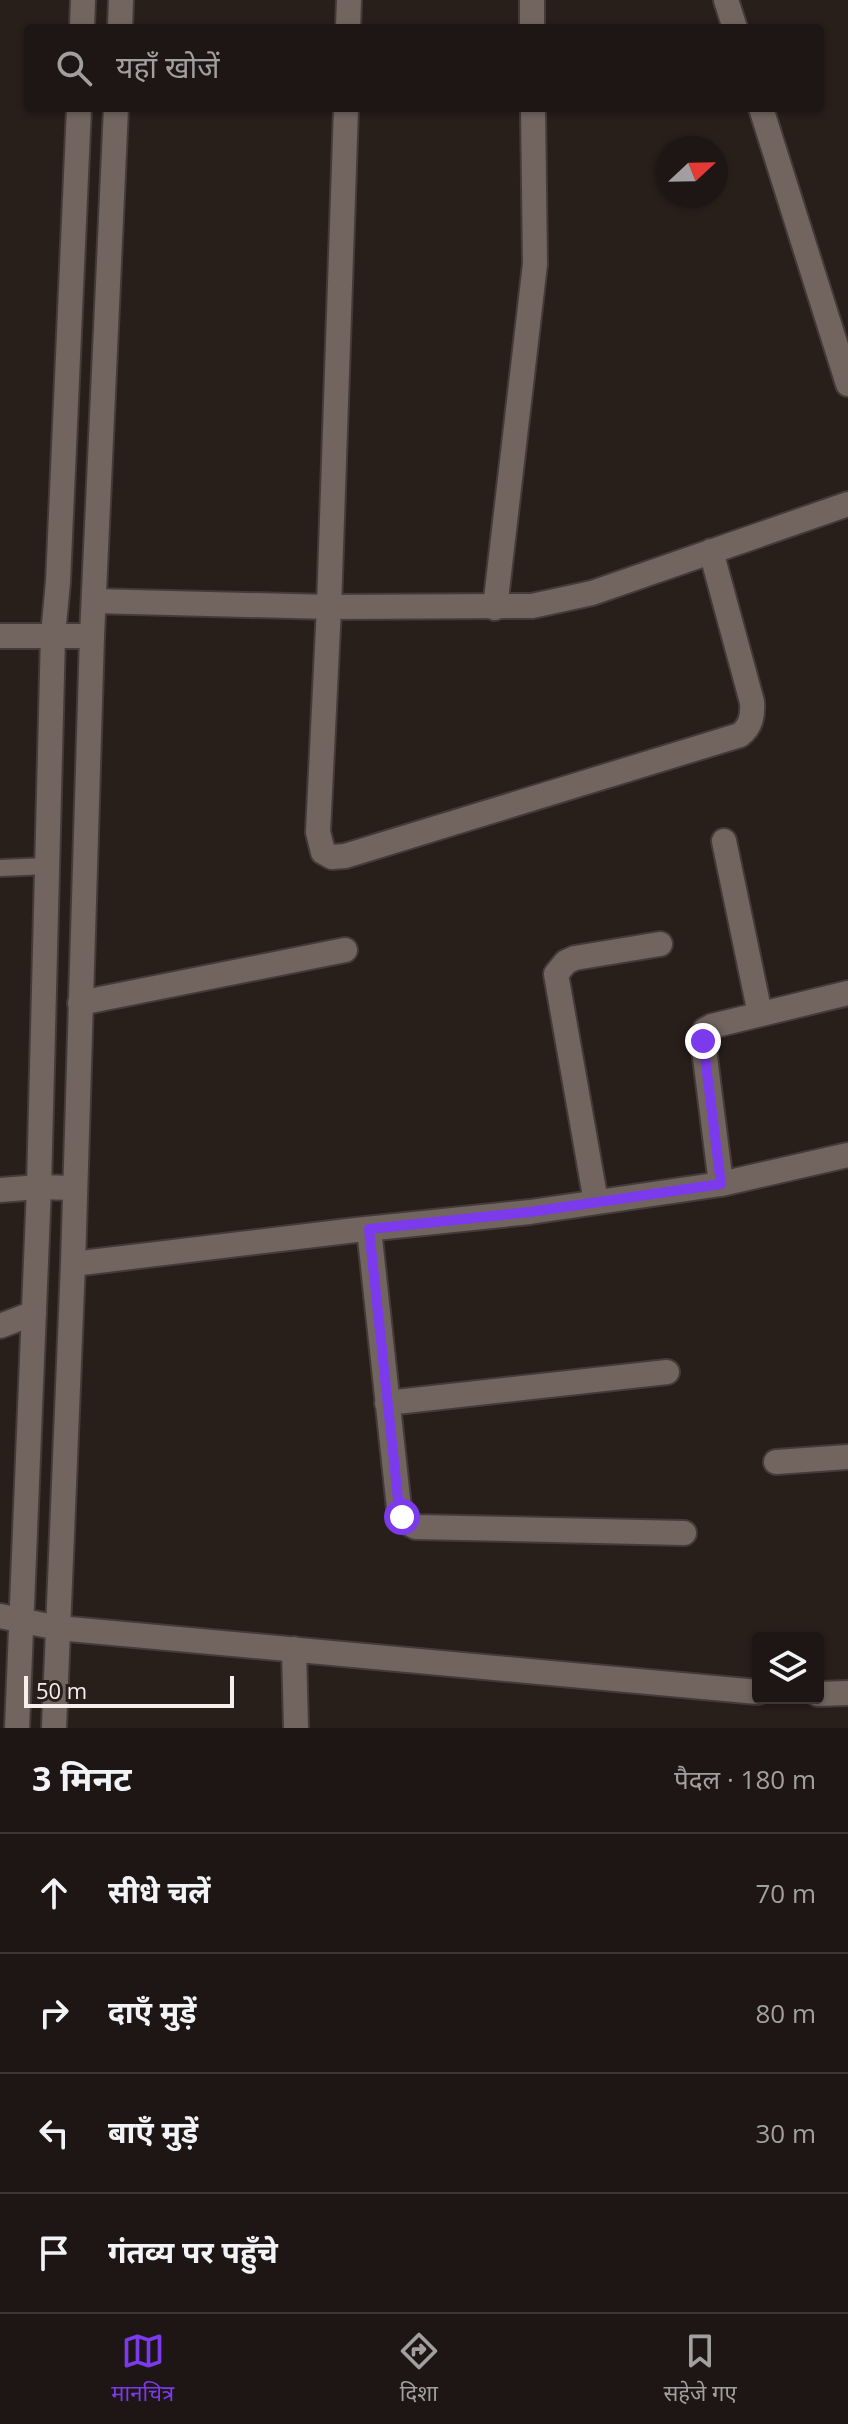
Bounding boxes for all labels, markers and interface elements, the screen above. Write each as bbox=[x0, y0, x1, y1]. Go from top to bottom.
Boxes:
search box bbox=[24, 24, 824, 112]
icon: search bbox=[52, 46, 96, 90]
text: यहाँ खोजें bbox=[116, 46, 219, 87]
north arrow bbox=[656, 136, 728, 208]
route end bbox=[685, 1023, 721, 1059]
route start bbox=[384, 1499, 420, 1535]
map controls bbox=[752, 1632, 824, 1704]
button: layers bbox=[752, 1632, 824, 1704]
scale bar bbox=[24, 1672, 234, 1708]
text: 50 m bbox=[36, 1675, 87, 1705]
text: 3 मिनट bbox=[32, 1755, 132, 1801]
text: पैदल · 180 m bbox=[674, 1761, 816, 1797]
icon: ahead bbox=[32, 1871, 76, 1915]
text: सीधे चलें bbox=[108, 1871, 210, 1912]
text: 70 m bbox=[755, 1875, 816, 1911]
icon: right bbox=[32, 1991, 76, 2035]
text: दाएँ मुड़ें bbox=[108, 1991, 196, 2032]
text: 80 m bbox=[755, 1995, 816, 2031]
icon: left bbox=[32, 2111, 76, 2155]
text: बाएँ मुड़ें bbox=[108, 2111, 198, 2152]
text: 30 m bbox=[755, 2115, 816, 2151]
icon: arrive bbox=[32, 2231, 76, 2275]
text: गंतव्य पर पहुँचे bbox=[108, 2231, 278, 2272]
tab: मानचित्र bbox=[111, 2329, 174, 2410]
tab: दिशा bbox=[397, 2329, 441, 2410]
tab: सहेजे गए bbox=[663, 2329, 737, 2410]

